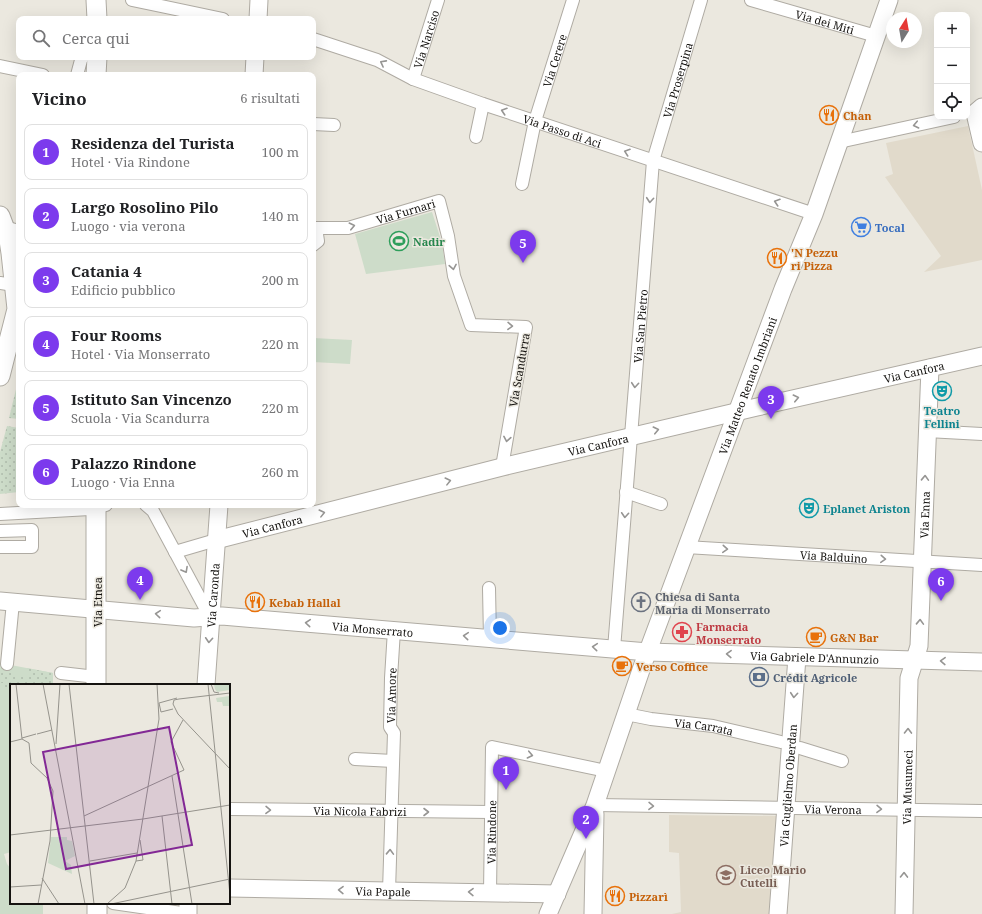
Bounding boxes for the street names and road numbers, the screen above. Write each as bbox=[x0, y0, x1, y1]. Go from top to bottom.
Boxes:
street label: Via dei Miti bbox=[794, 6, 857, 37]
street label: Via Narciso bbox=[409, 8, 442, 70]
street label: Via Cerere bbox=[539, 32, 569, 89]
street label: Via Proserpina bbox=[659, 41, 695, 120]
street label: Via Passo di Aci bbox=[521, 110, 604, 151]
street label: Via Furnari bbox=[374, 195, 437, 227]
street label: Via San Pietro bbox=[629, 289, 650, 363]
street label: Via Matteo Renato Imbriani bbox=[715, 314, 780, 456]
street label: Via Scandurra bbox=[505, 332, 533, 408]
street label: Via Canfora bbox=[882, 357, 946, 386]
street label: Via Canfora bbox=[566, 430, 630, 459]
street label: Via Enna bbox=[916, 491, 933, 539]
street label: Via Canfora bbox=[240, 511, 304, 541]
street label: Via Balduino bbox=[800, 546, 868, 566]
street label: Via Caronda bbox=[203, 562, 222, 628]
street label: Via Etnea bbox=[90, 577, 105, 627]
street label: Via Monserrato bbox=[332, 618, 414, 640]
street label: Via Gabriele D'Annunzio bbox=[750, 648, 879, 666]
street label: Via Amore bbox=[383, 667, 399, 723]
street label: Via Carrata bbox=[674, 714, 735, 738]
street label: Via Guglielmo Oberdan bbox=[776, 724, 800, 847]
street label: Via Musumeci bbox=[898, 749, 915, 824]
street label: Via Rindone bbox=[483, 800, 499, 864]
street label: Via Verona bbox=[804, 801, 862, 817]
street label: Via Nicola Fabrizi bbox=[313, 802, 407, 819]
street label: Via Papale bbox=[355, 883, 411, 899]

